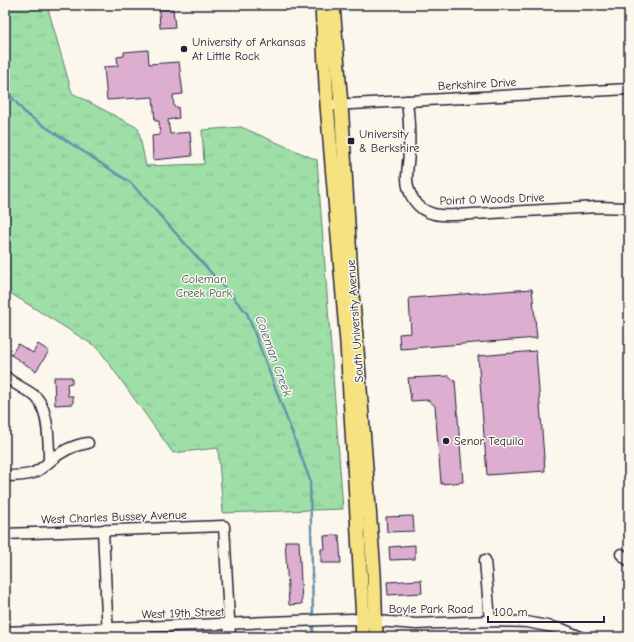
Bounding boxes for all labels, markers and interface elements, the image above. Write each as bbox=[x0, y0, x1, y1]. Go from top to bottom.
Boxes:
place label: University of Arkansas At Little Rock bbox=[192, 35, 306, 63]
marker: University of Arkansas At Little Rock bbox=[179, 44, 189, 54]
street label: Berkshire Drive bbox=[437, 75, 517, 93]
place label: University & Berkshire bbox=[359, 127, 419, 155]
marker: University & Berkshire bbox=[346, 136, 356, 146]
street label: Point O Woods Drive bbox=[439, 190, 545, 208]
street label: South University Avenue bbox=[344, 259, 366, 383]
park label: Coleman Creek Park bbox=[176, 272, 233, 300]
water label: Coleman Creek bbox=[252, 313, 296, 399]
place label: Senor Tequila bbox=[454, 434, 524, 448]
marker: Senor Tequila bbox=[441, 436, 451, 446]
street label: West Charles Bussey Avenue bbox=[41, 507, 187, 527]
scale bar bbox=[488, 598, 604, 624]
street label: Boyle Park Road bbox=[389, 602, 473, 616]
street label: West 19th Street bbox=[141, 605, 225, 621]
text: 100 m bbox=[494, 605, 527, 619]

